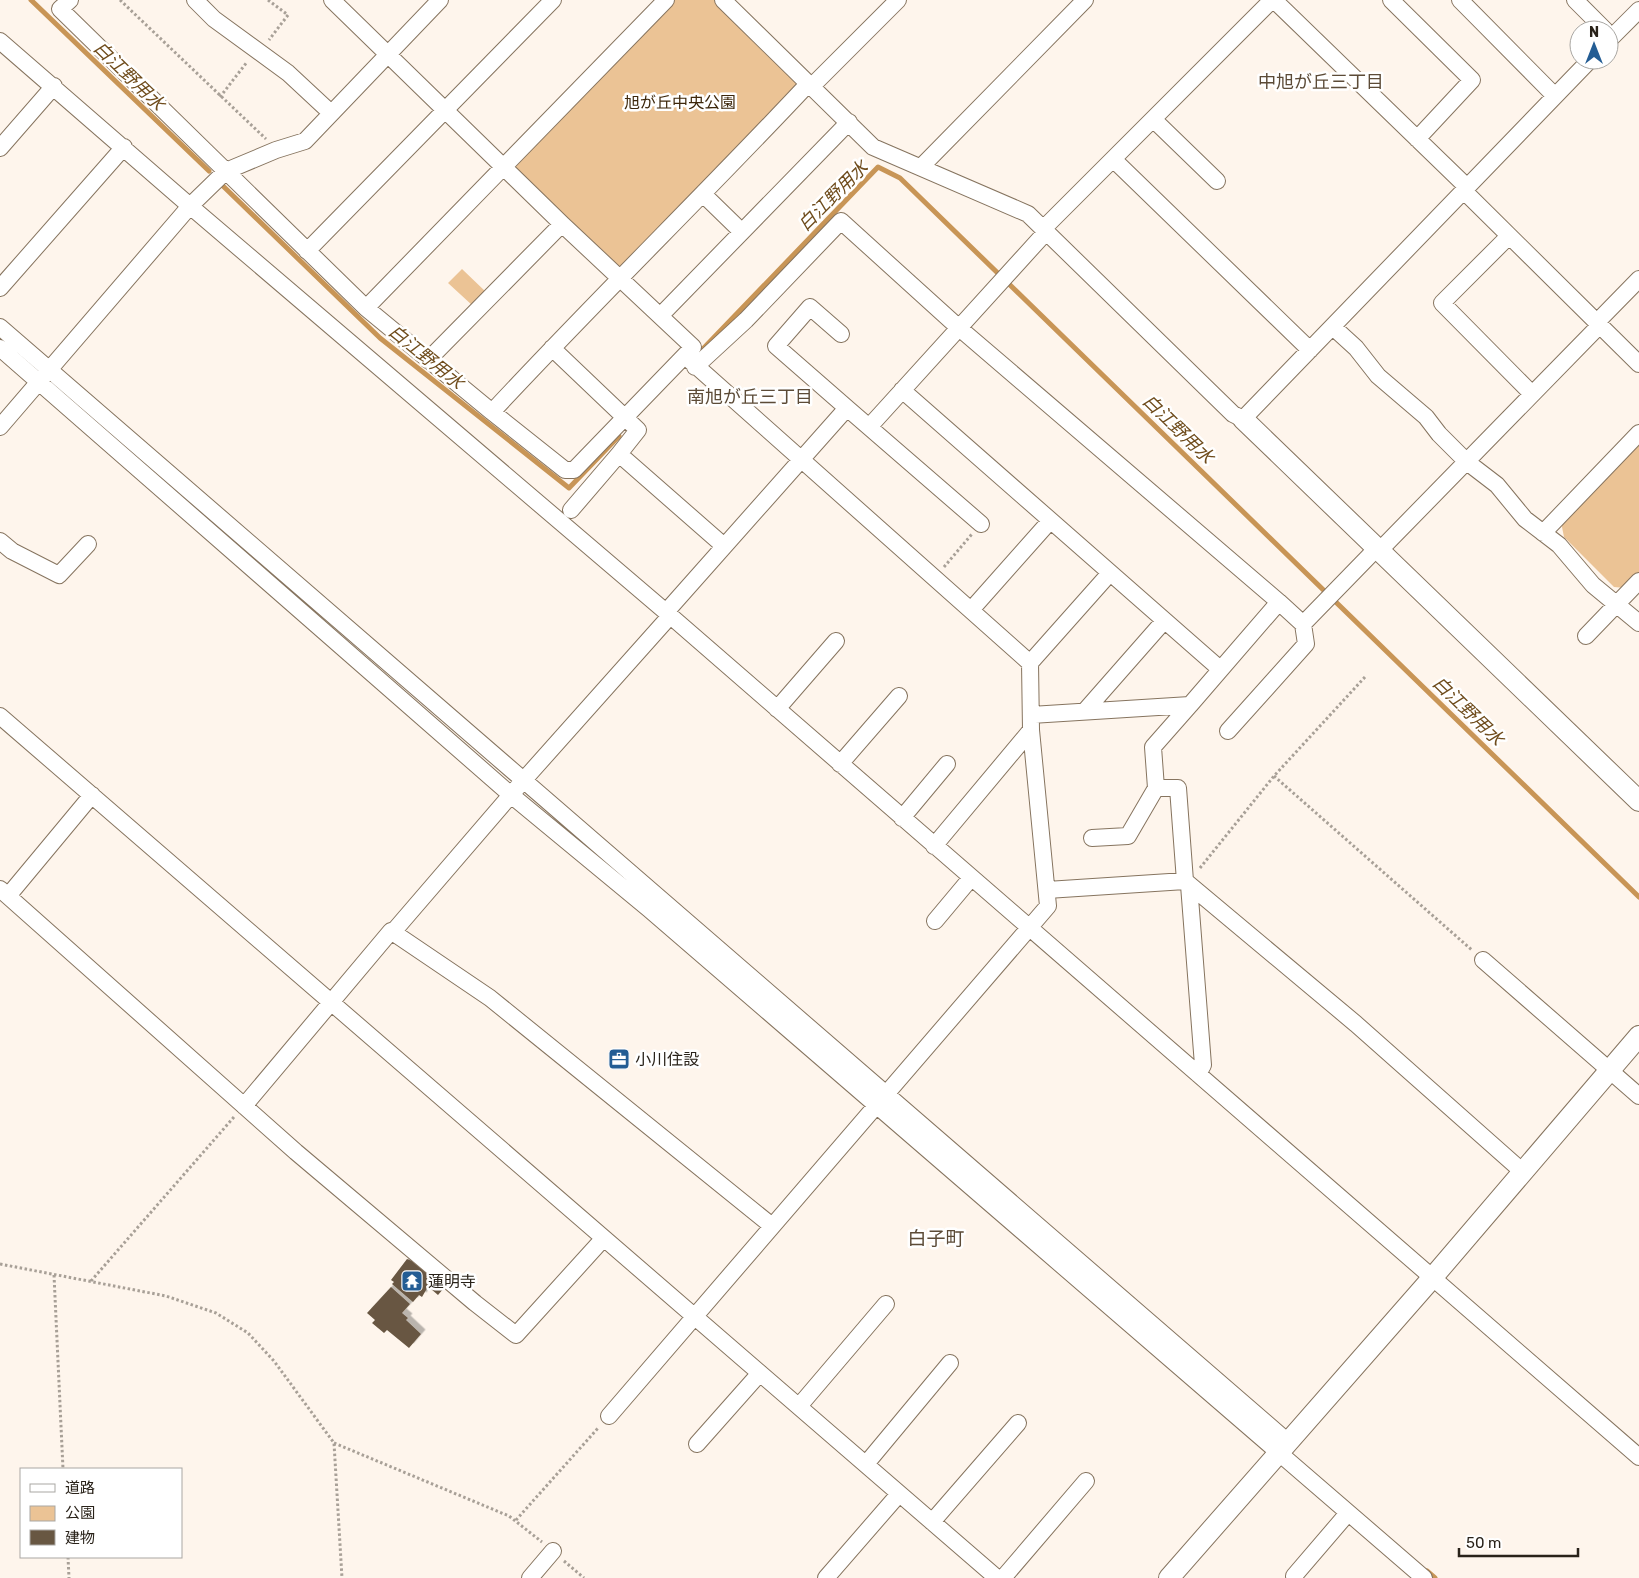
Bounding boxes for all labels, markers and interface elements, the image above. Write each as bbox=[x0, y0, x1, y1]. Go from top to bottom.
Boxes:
north arrow bbox=[1569, 20, 1619, 70]
text: N bbox=[1589, 24, 1599, 41]
water label: 白江野用水 bbox=[89, 37, 170, 117]
district label: 中旭が丘三丁目 bbox=[1258, 71, 1384, 93]
park label: 旭が丘中央公園 bbox=[624, 93, 736, 112]
water label: 白江野用水 bbox=[793, 155, 874, 236]
water label: 白江野用水 bbox=[384, 320, 469, 395]
district label: 南旭が丘三丁目 bbox=[687, 386, 813, 408]
water label: 白江野用水 bbox=[1138, 390, 1219, 470]
water label: 白江野用水 bbox=[1428, 672, 1509, 752]
office icon: 小川住設 bbox=[607, 1047, 631, 1071]
place label: 小川住設 bbox=[635, 1050, 699, 1069]
district label: 白子町 bbox=[907, 1227, 965, 1250]
temple icon: 蓮明寺 bbox=[400, 1269, 424, 1293]
place label: 蓮明寺 bbox=[428, 1272, 476, 1291]
legend bbox=[20, 1468, 182, 1558]
text: 道路 bbox=[65, 1479, 95, 1497]
text: 公園 bbox=[65, 1504, 95, 1522]
scale bar bbox=[1459, 1526, 1578, 1558]
text: 建物 bbox=[65, 1529, 95, 1547]
text: 50 m bbox=[1466, 1534, 1501, 1552]

